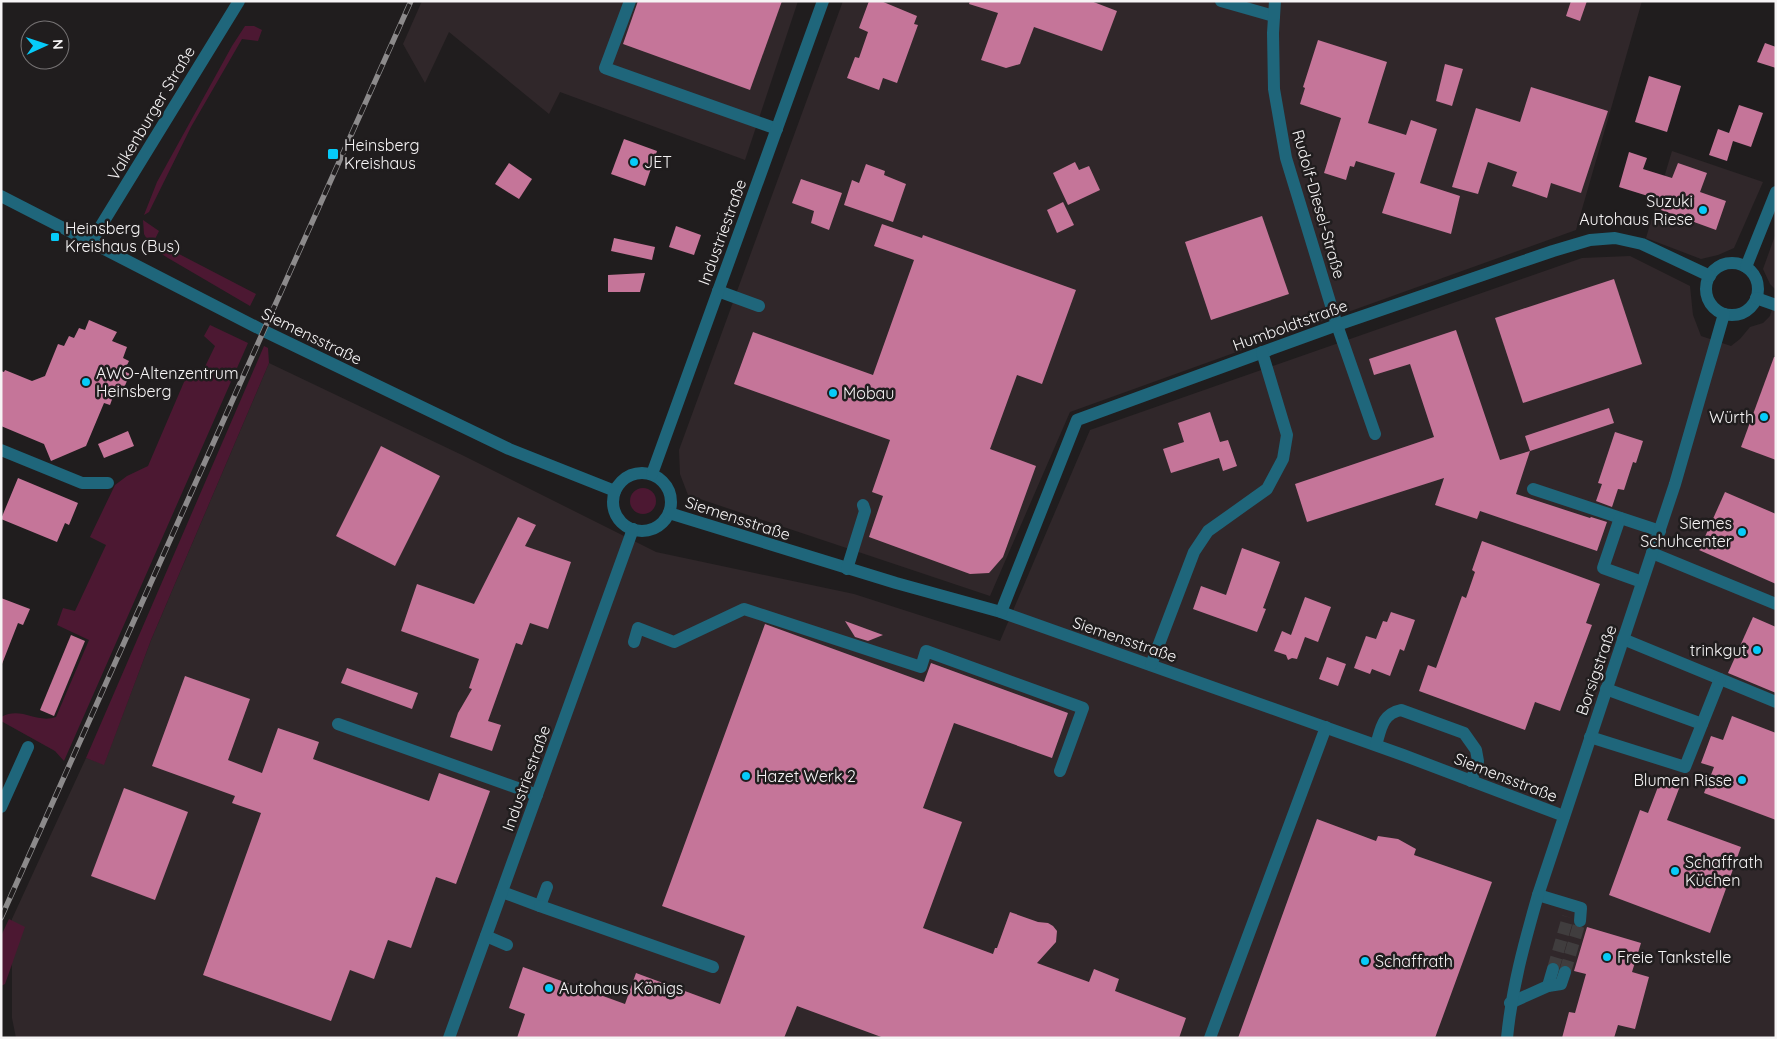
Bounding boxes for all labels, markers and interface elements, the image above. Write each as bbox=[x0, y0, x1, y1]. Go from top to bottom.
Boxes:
north arrow bbox=[20, 20, 70, 70]
text: N bbox=[49, 39, 67, 50]
street label: Valkenburger Straße bbox=[103, 42, 199, 184]
street label: Rudolf-Diesel-Straße bbox=[1288, 127, 1350, 281]
place label: Heinsberg Kreishaus bbox=[344, 135, 419, 173]
marker: Heinsberg Kreishaus bbox=[326, 147, 340, 161]
place label: JET bbox=[644, 152, 672, 172]
marker: JET bbox=[628, 156, 640, 168]
street label: Industriestraße bbox=[694, 176, 750, 288]
place label: Suzuki Autohaus Riese bbox=[1579, 191, 1693, 229]
marker: Suzuki Autohaus Riese bbox=[1697, 204, 1709, 216]
place label: Heinsberg Kreishaus (Bus) bbox=[65, 218, 180, 256]
marker: Heinsberg Kreishaus (Bus) bbox=[49, 231, 61, 243]
street label: Humboldtstraße bbox=[1230, 295, 1350, 355]
street label: Siemensstraße bbox=[259, 303, 365, 369]
place label: AWO-Altenzentrum Heinsberg bbox=[96, 363, 239, 401]
marker: AWO-Altenzentrum Heinsberg bbox=[80, 376, 92, 388]
place label: Mobau bbox=[843, 383, 894, 403]
marker: Mobau bbox=[827, 387, 839, 399]
place label: Würth bbox=[1709, 407, 1754, 427]
marker: Würth bbox=[1758, 411, 1770, 423]
street label: Siemensstraße bbox=[683, 492, 793, 544]
place label: Siemes Schuhcenter bbox=[1640, 513, 1732, 551]
marker: Siemes Schuhcenter bbox=[1736, 526, 1748, 538]
street label: Siemensstraße bbox=[1070, 612, 1180, 666]
street label: Borsigstraße bbox=[1571, 622, 1621, 718]
place label: trinkgut bbox=[1690, 640, 1747, 660]
marker: trinkgut bbox=[1751, 644, 1763, 656]
street label: Industriestraße bbox=[498, 722, 554, 834]
street label: Siemensstraße bbox=[1451, 748, 1561, 806]
place label: Hazet Werk 2 bbox=[756, 766, 856, 786]
marker: Hazet Werk 2 bbox=[740, 770, 752, 782]
place label: Blumen Risse bbox=[1633, 770, 1732, 790]
marker: Blumen Risse bbox=[1736, 774, 1748, 786]
place label: Schaffrath Küchen bbox=[1685, 852, 1763, 890]
marker: Schaffrath Küchen bbox=[1669, 865, 1681, 877]
place label: Freie Tankstelle bbox=[1617, 947, 1731, 967]
place label: Schaffrath bbox=[1375, 951, 1453, 971]
marker: Freie Tankstelle bbox=[1601, 951, 1613, 963]
marker: Schaffrath bbox=[1359, 955, 1371, 967]
place label: Autohaus Königs bbox=[559, 978, 683, 998]
marker: Autohaus Königs bbox=[543, 982, 555, 994]

